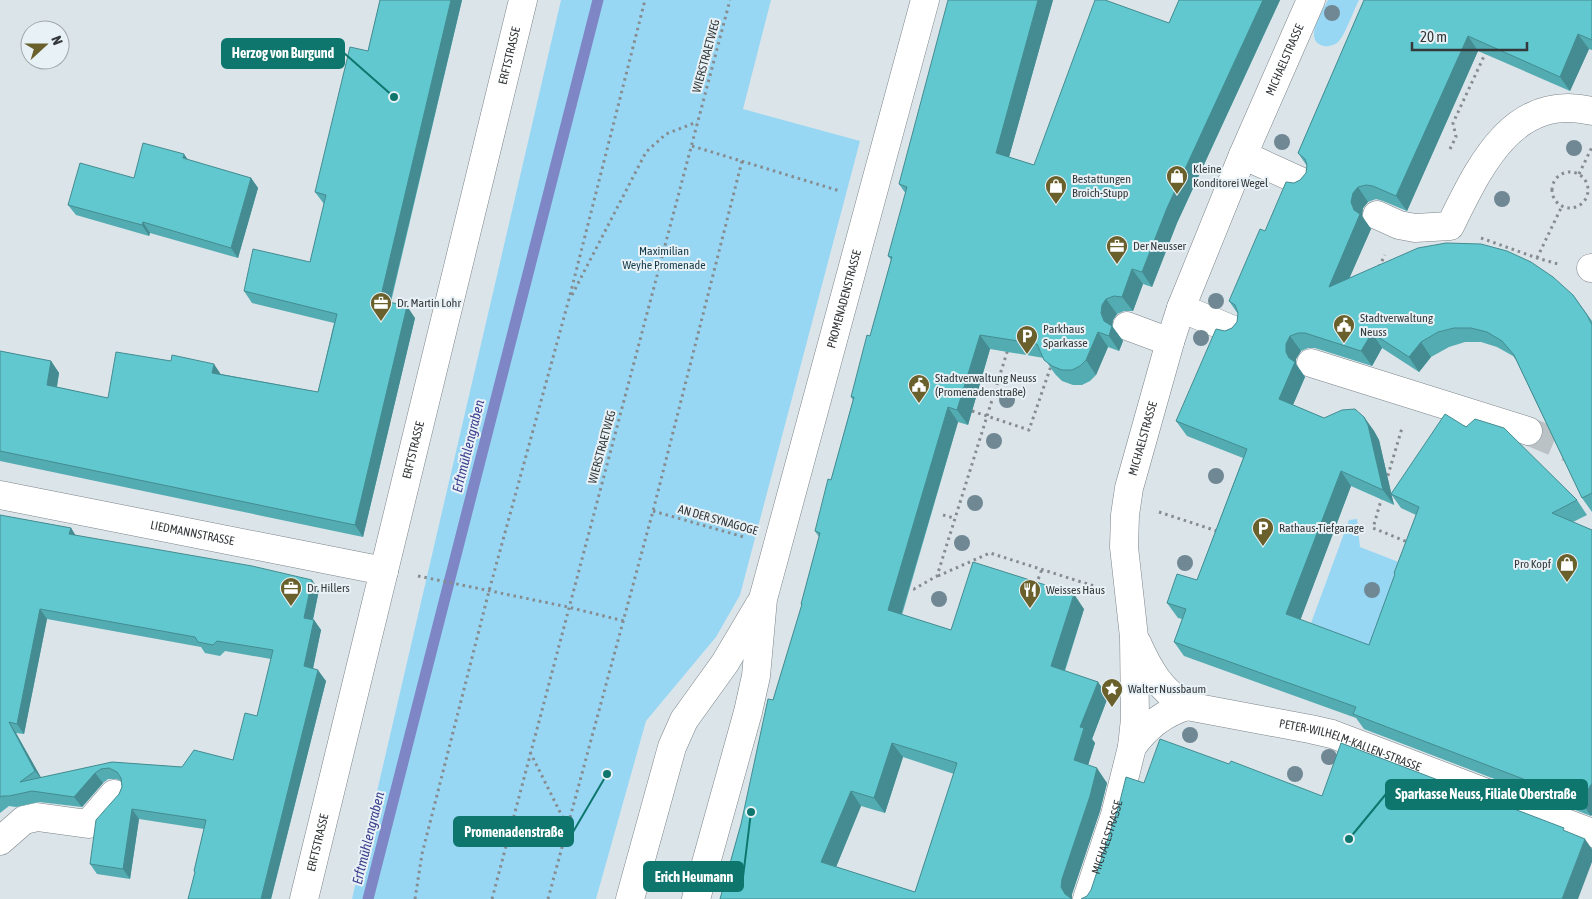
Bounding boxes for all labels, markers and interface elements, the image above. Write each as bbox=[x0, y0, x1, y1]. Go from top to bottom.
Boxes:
street label: WIERSTRAETWEG bbox=[689, 18, 723, 94]
north arrow bbox=[20, 20, 70, 70]
scale bar bbox=[1412, 20, 1527, 52]
street label: MICHAELSTRASSE bbox=[1263, 22, 1307, 98]
street label: ERFTSTRASSE bbox=[496, 25, 523, 86]
text: 20 m bbox=[1420, 28, 1447, 45]
text: N bbox=[48, 34, 66, 47]
callout: Herzog von Burgund bbox=[222, 39, 344, 68]
text: Herzog von Burgund bbox=[232, 45, 334, 61]
place label: Kleine Konditorei Wegel bbox=[1193, 162, 1269, 190]
shop icon: Kleine Konditorei Wegel bbox=[1165, 164, 1189, 195]
place label: Bestattungen Broich-Stupp bbox=[1072, 172, 1131, 200]
shop icon: Bestattungen Broich-Stupp bbox=[1044, 174, 1068, 205]
office icon: Der Neusser bbox=[1105, 234, 1129, 265]
place label: Der Neusser bbox=[1133, 239, 1187, 253]
park label: Maximilian Weyhe Promenade bbox=[622, 244, 706, 272]
street label: PROMENADENSTRASSE bbox=[824, 248, 864, 350]
office icon: Dr. Martin Lohr bbox=[369, 291, 393, 322]
place label: Dr. Martin Lohr bbox=[397, 296, 461, 310]
place label: Stadtverwaltung Neuss bbox=[1360, 311, 1434, 339]
public building icon: Stadtverwaltung Neuss bbox=[1332, 313, 1356, 344]
place label: Parkhaus Sparkasse bbox=[1043, 322, 1088, 350]
parking icon: Parkhaus Sparkasse bbox=[1015, 324, 1039, 355]
place label: Stadtverwaltung Neuss (Promenadenstraße) bbox=[935, 371, 1037, 399]
public building icon: Stadtverwaltung Neuss (Promenadenstraße) bbox=[907, 373, 931, 404]
water label: Erftmühlengraben bbox=[449, 398, 487, 494]
street label: MICHAELSTRASSE bbox=[1126, 400, 1160, 477]
street label: WIERSTRAETWEG bbox=[585, 409, 619, 485]
street label: ERFTSTRASSE bbox=[400, 420, 427, 480]
street label: AN DER SYNAGOGE bbox=[677, 502, 759, 538]
parking icon: Rathaus-Tiefgarage bbox=[1251, 516, 1275, 547]
street label: LIEDMANNSTRASSE bbox=[149, 518, 235, 548]
place label: Rathaus-Tiefgarage bbox=[1279, 521, 1364, 535]
shop icon: Pro Kopf bbox=[1555, 552, 1579, 583]
place label: Pro Kopf bbox=[1514, 557, 1552, 571]
office icon: Dr. Hillers bbox=[279, 576, 303, 607]
restaurant icon: Weisses Haus bbox=[1018, 578, 1042, 609]
place label: Dr. Hillers bbox=[307, 581, 350, 595]
place label: Weisses Haus bbox=[1046, 583, 1105, 597]
place icon: Walter Nussbaum bbox=[1100, 677, 1124, 708]
place label: Walter Nussbaum bbox=[1128, 682, 1206, 696]
street label: PETER-WILHELM-KALLEN-STRASSE bbox=[1278, 716, 1423, 774]
callout: Sparkasse Neuss, Filiale Oberstraße bbox=[1386, 780, 1587, 809]
text: Sparkasse Neuss, Filiale Oberstraße bbox=[1395, 786, 1577, 802]
water label: Erftmühlengraben bbox=[349, 790, 387, 886]
street label: MICHAELSTRASSE bbox=[1089, 799, 1125, 876]
street label: ERFTSTRASSE bbox=[304, 812, 331, 873]
callout: Promenadenstraße bbox=[454, 817, 573, 846]
text: Promenadenstraße bbox=[464, 824, 564, 840]
callout: Erich Heumann bbox=[644, 862, 743, 891]
text: Erich Heumann bbox=[655, 869, 734, 885]

